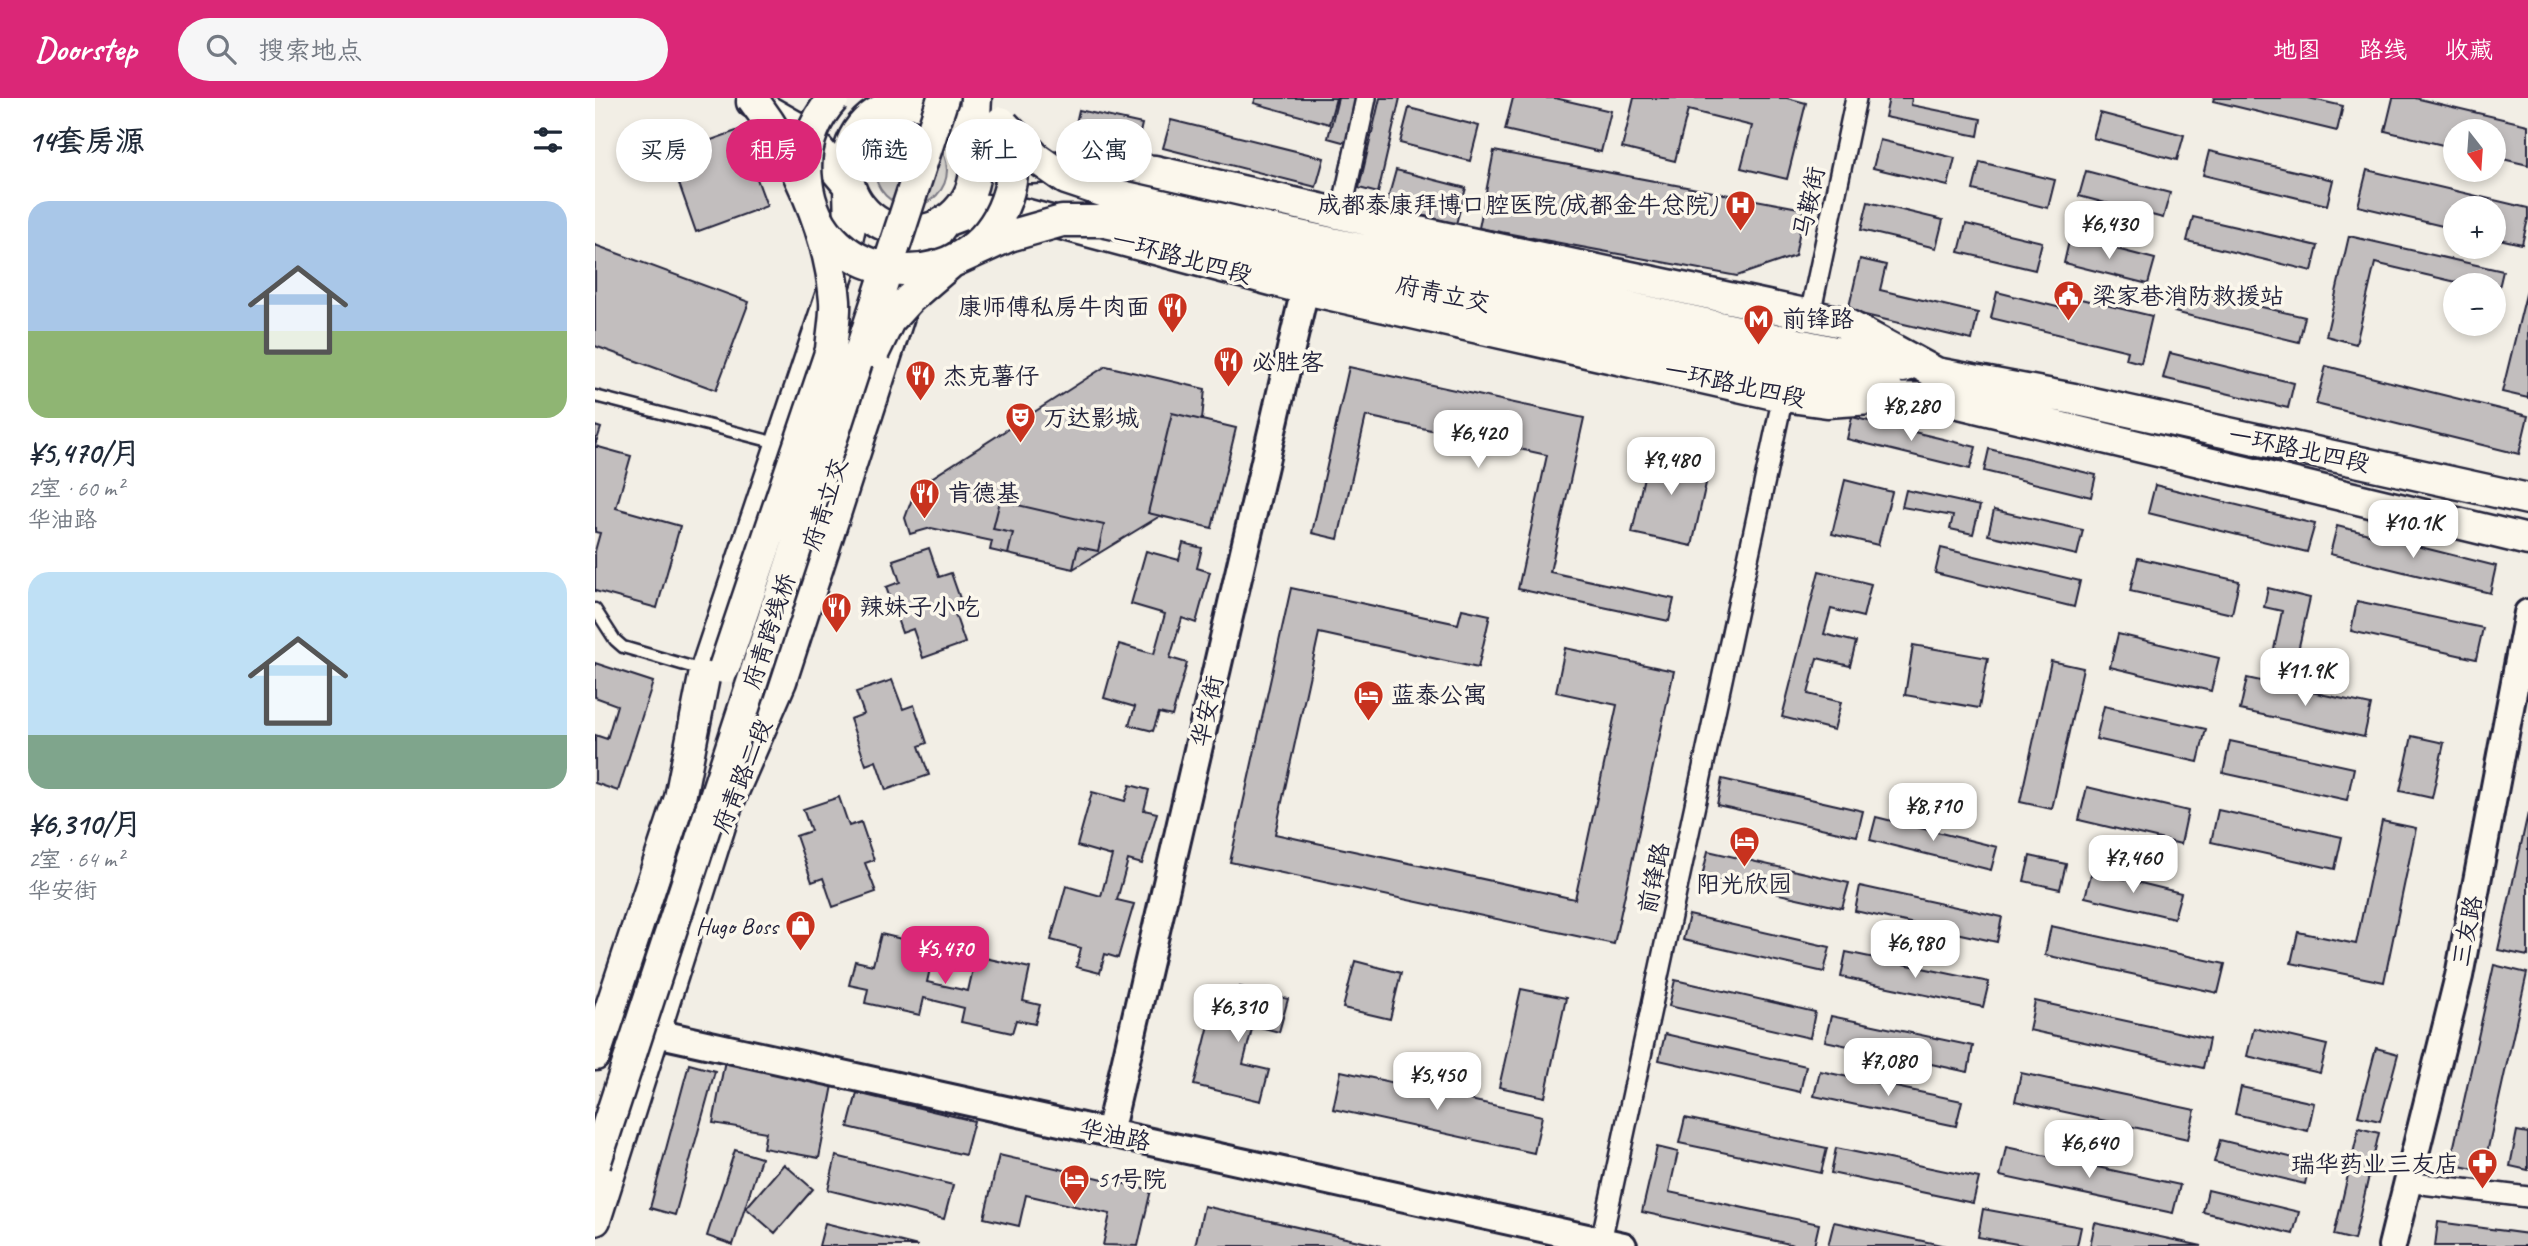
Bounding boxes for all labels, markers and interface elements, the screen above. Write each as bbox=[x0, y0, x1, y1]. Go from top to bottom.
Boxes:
search box bbox=[178, 18, 668, 81]
text: Doorstep bbox=[35, 28, 136, 70]
icon: search bbox=[202, 30, 240, 68]
text: 搜索地点 bbox=[258, 34, 362, 67]
text: 地图 bbox=[2273, 35, 2321, 65]
text: 路线 bbox=[2359, 35, 2407, 65]
text: 收藏 bbox=[2445, 35, 2493, 65]
chip: 买房 bbox=[616, 119, 712, 182]
chip: 租房 bbox=[726, 119, 822, 182]
chip: 筛选 bbox=[836, 119, 932, 182]
chip: 新上 bbox=[946, 119, 1042, 182]
chip: 公寓 bbox=[1056, 119, 1152, 182]
north arrow bbox=[2443, 119, 2506, 182]
map controls bbox=[2443, 119, 2506, 336]
icon: filters bbox=[529, 121, 567, 159]
text: 14套房源 bbox=[28, 122, 145, 160]
street label: 马鞍街 bbox=[1787, 164, 1831, 240]
hospital icon: 成都泰康拜博口腔医院(成都金牛总院) bbox=[1723, 188, 1757, 232]
place label: 成都泰康拜博口腔医院(成都金牛总院) bbox=[1317, 190, 1718, 220]
button: + bbox=[2443, 196, 2506, 259]
pin: ¥6,430 bbox=[2052, 202, 2166, 261]
text: ¥6,430 bbox=[2081, 209, 2137, 238]
street label: 一环路北四段 bbox=[1109, 224, 1255, 290]
icon: home bbox=[235, 247, 361, 373]
street label: 府青立交 bbox=[1393, 269, 1493, 319]
button: − bbox=[2443, 273, 2506, 336]
public building icon: 梁家巷消防救援站 bbox=[2052, 279, 2086, 323]
place label: 梁家巷消防救援站 bbox=[2092, 281, 2284, 311]
restaurant icon: 康师傅私房牛肉面 bbox=[1156, 290, 1190, 334]
place label: 康师傅私房牛肉面 bbox=[958, 292, 1150, 322]
metro station icon: 前锋路 bbox=[1742, 302, 1776, 346]
place label: 前锋路 bbox=[1782, 304, 1854, 334]
restaurant icon: 必胜客 bbox=[1212, 345, 1246, 389]
place label: 必胜客 bbox=[1252, 347, 1324, 377]
street label: 一环路北四段 bbox=[1661, 354, 1809, 414]
restaurant icon: 杰克薯仔 bbox=[903, 359, 937, 403]
place label: 杰克薯仔 bbox=[943, 361, 1039, 391]
pin: ¥8,280 bbox=[1854, 384, 1968, 443]
text: ¥8,280 bbox=[1883, 391, 1939, 420]
theatre icon: 万达影城 bbox=[1003, 401, 1037, 445]
place label: 万达影城 bbox=[1043, 403, 1139, 433]
pin: ¥6,420 bbox=[1421, 410, 1535, 470]
text: ¥6,420 bbox=[1450, 418, 1506, 447]
street label: 一环路北四段 bbox=[2225, 419, 2373, 479]
text: ¥5,470/月 bbox=[28, 434, 141, 472]
pin: ¥9,480 bbox=[1614, 438, 1728, 497]
text: ¥9,480 bbox=[1643, 445, 1699, 474]
street label: 府青立交 bbox=[796, 454, 854, 554]
text: 2室 · 60 m² bbox=[28, 474, 123, 503]
restaurant icon: 肯德基 bbox=[908, 476, 942, 520]
place label: 肯德基 bbox=[948, 478, 1020, 508]
pin: ¥10.1K bbox=[2356, 500, 2470, 560]
text: 华油路 bbox=[28, 505, 97, 534]
text: ¥10.1K bbox=[2384, 508, 2442, 537]
street label: 府青跨线桥 bbox=[736, 569, 802, 693]
restaurant icon: 辣妹子小吃 bbox=[820, 590, 854, 634]
place label: 辣妹子小吃 bbox=[860, 592, 980, 622]
icon: home bbox=[235, 618, 361, 744]
pin: ¥11.9K bbox=[2248, 648, 2362, 708]
text: ¥11.9K bbox=[2276, 656, 2334, 685]
street label: 华安街 bbox=[1184, 673, 1230, 749]
hotel icon: 蓝泰公寓 bbox=[1351, 678, 1385, 722]
place label: 蓝泰公寓 bbox=[1391, 680, 1487, 710]
street label: 府青路二段 bbox=[706, 715, 778, 837]
pin: ¥8,710 bbox=[1876, 784, 1990, 843]
text: ¥8,710 bbox=[1905, 791, 1961, 820]
text: ¥6,310/月 bbox=[28, 805, 142, 843]
hotel icon: 阳光欣园 bbox=[1727, 825, 1761, 869]
pin: ¥7,460 bbox=[2076, 836, 2190, 895]
street label: 前锋路 bbox=[1632, 840, 1676, 916]
text: ¥7,460 bbox=[2105, 843, 2161, 872]
text: 2室 · 64 m² bbox=[28, 845, 123, 874]
place label: 阳光欣园 bbox=[1696, 869, 1792, 899]
text: 华安街 bbox=[28, 876, 97, 905]
street label: 三友路 bbox=[2445, 893, 2489, 969]
shop icon: Hugo Boss bbox=[784, 909, 818, 953]
place label: Hugo Boss bbox=[696, 911, 780, 941]
pin: ¥6,980 bbox=[1858, 920, 1972, 980]
pin: ¥5,470 bbox=[888, 926, 1002, 986]
text: ¥6,980 bbox=[1887, 928, 1943, 957]
text: ¥5,470 bbox=[917, 934, 973, 963]
pin: ¥6,310 bbox=[1181, 984, 1295, 1044]
text: ¥6,310 bbox=[1210, 992, 1266, 1021]
pin: ¥7,080 bbox=[1831, 1038, 1945, 1098]
text: ¥7,080 bbox=[1860, 1046, 1916, 1075]
pin: ¥5,450 bbox=[1380, 1052, 1494, 1112]
text: ¥5,450 bbox=[1409, 1060, 1465, 1089]
street label: 华油路 bbox=[1077, 1113, 1153, 1157]
pin: ¥6,640 bbox=[2032, 1121, 2146, 1180]
text: ¥6,640 bbox=[2060, 1128, 2118, 1157]
pharmacy icon: 瑞华药业三友店 bbox=[2465, 1147, 2499, 1191]
place label: 瑞华药业三友店 bbox=[2291, 1149, 2459, 1179]
hotel icon: 51号院 bbox=[1057, 1162, 1091, 1206]
place label: 51号院 bbox=[1097, 1164, 1167, 1194]

